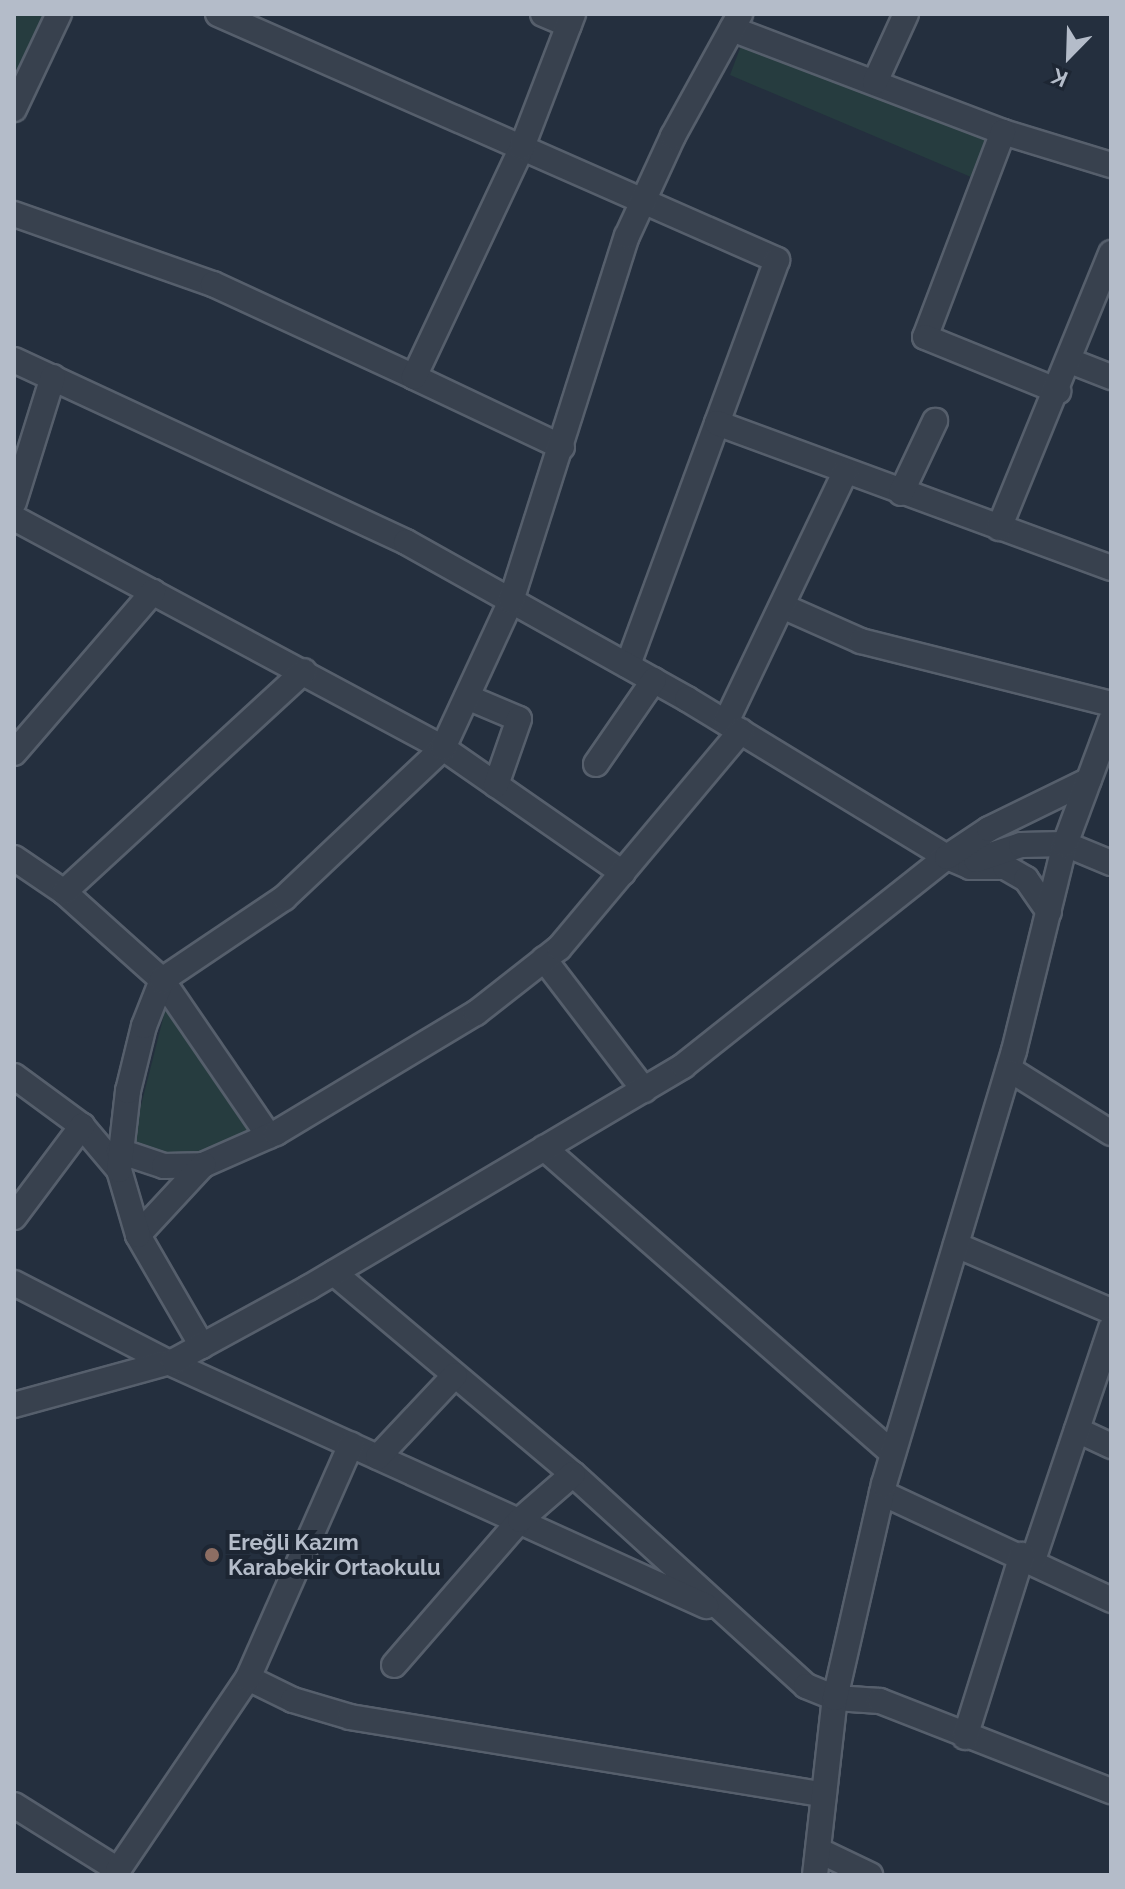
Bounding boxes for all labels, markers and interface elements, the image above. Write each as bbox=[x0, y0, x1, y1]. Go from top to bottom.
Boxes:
north arrow bbox=[1029, 16, 1109, 96]
text: K bbox=[1048, 63, 1071, 93]
place label: Ereğli Kazım Karabekir Ortaokulu bbox=[228, 1529, 441, 1580]
marker: Ereğli Kazım Karabekir Ortaokulu bbox=[203, 1546, 221, 1564]

